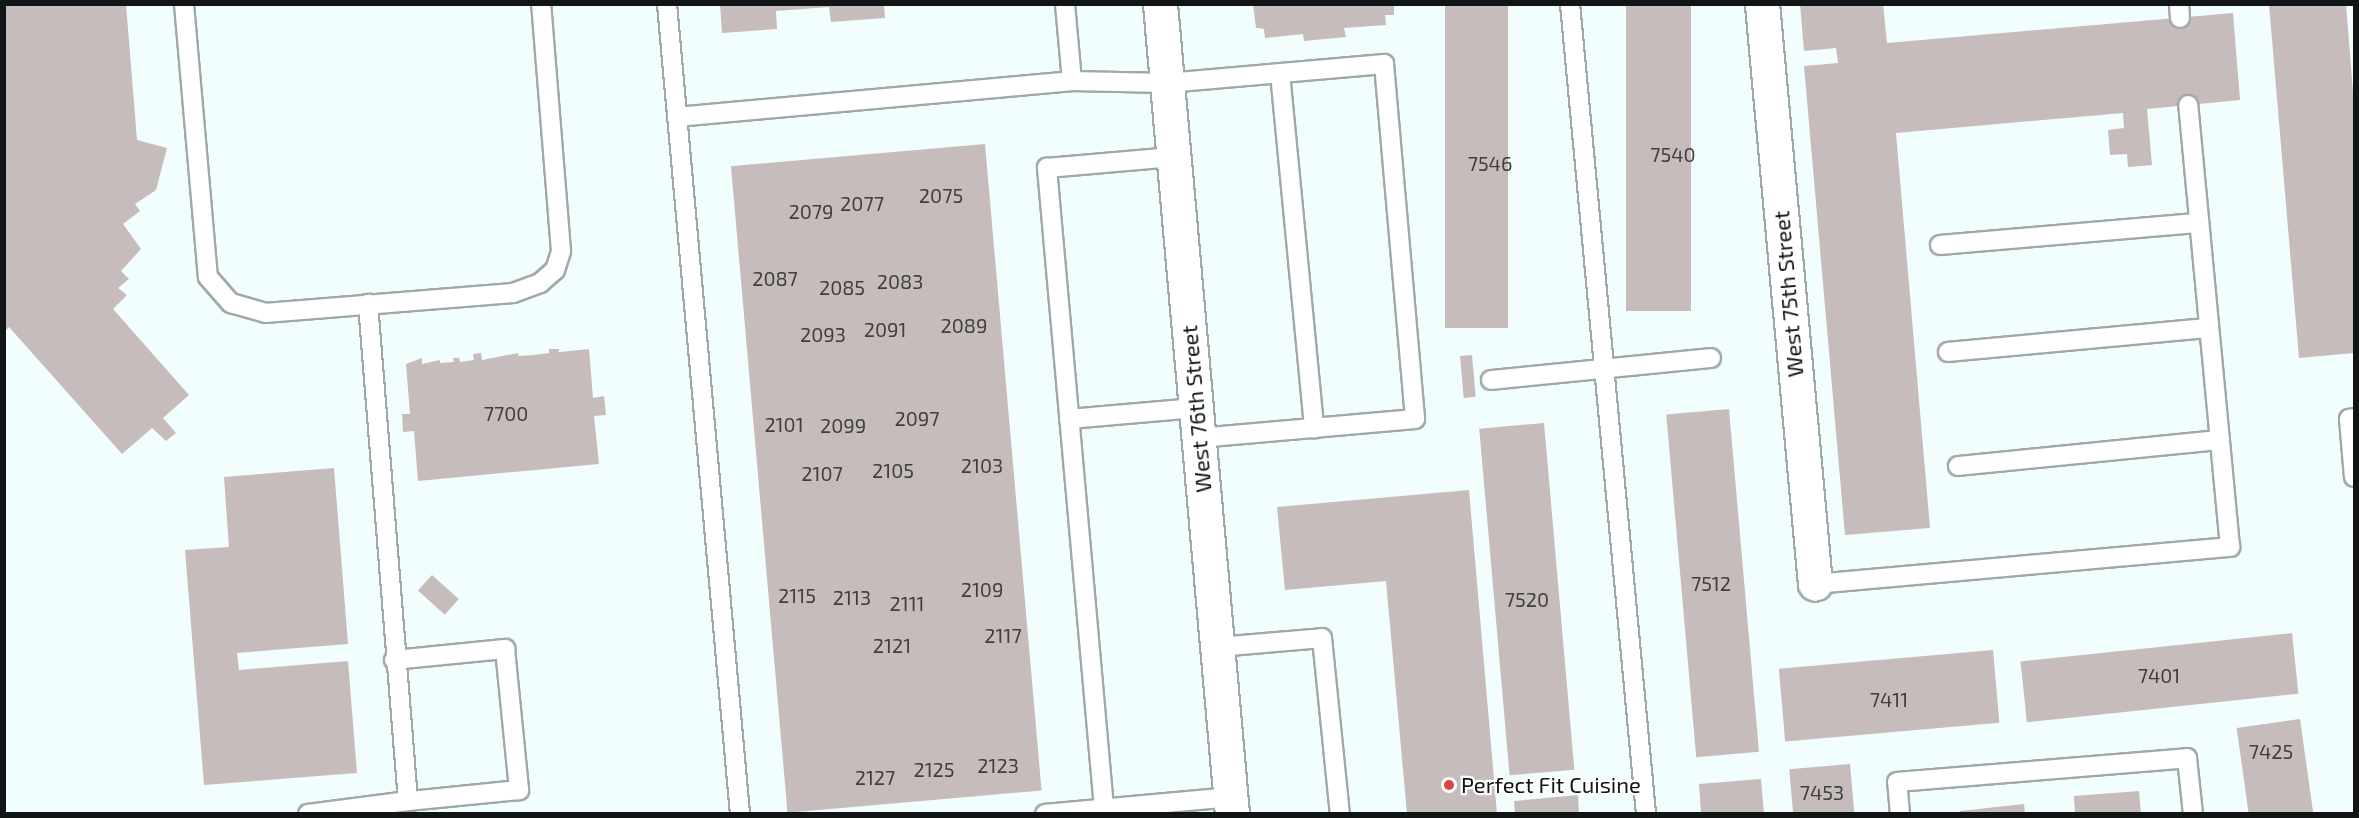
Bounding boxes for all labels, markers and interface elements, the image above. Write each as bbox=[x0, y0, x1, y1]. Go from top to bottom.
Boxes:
house number: 7540 bbox=[1650, 142, 1696, 166]
house number: 7546 bbox=[1468, 151, 1512, 175]
house number: 2075 bbox=[919, 183, 963, 207]
house number: 2077 bbox=[840, 191, 884, 215]
house number: 2079 bbox=[789, 199, 833, 223]
street label: West 75th Street bbox=[1768, 210, 1808, 378]
house number: 2087 bbox=[752, 266, 798, 290]
house number: 2083 bbox=[877, 269, 923, 293]
house number: 2085 bbox=[819, 275, 865, 299]
house number: 2089 bbox=[941, 313, 987, 337]
house number: 2091 bbox=[864, 317, 906, 341]
house number: 2093 bbox=[800, 322, 846, 346]
street label: West 76th Street bbox=[1176, 324, 1216, 494]
house number: 7700 bbox=[484, 401, 528, 425]
house number: 2097 bbox=[895, 406, 939, 430]
house number: 2101 bbox=[764, 412, 804, 436]
house number: 2099 bbox=[820, 413, 866, 437]
house number: 2103 bbox=[961, 453, 1003, 477]
house number: 2105 bbox=[872, 458, 914, 482]
house number: 2107 bbox=[801, 461, 843, 485]
house number: 7512 bbox=[1691, 571, 1731, 595]
house number: 2109 bbox=[961, 577, 1003, 601]
house number: 2115 bbox=[778, 583, 816, 607]
house number: 2113 bbox=[833, 585, 871, 609]
house number: 7520 bbox=[1505, 587, 1549, 611]
house number: 2111 bbox=[889, 591, 925, 615]
house number: 2117 bbox=[984, 623, 1022, 647]
house number: 2121 bbox=[873, 633, 911, 657]
house number: 7401 bbox=[2138, 663, 2180, 687]
house number: 7411 bbox=[1870, 687, 1908, 711]
house number: 7425 bbox=[2249, 739, 2293, 763]
house number: 2123 bbox=[977, 753, 1019, 777]
house number: 2125 bbox=[913, 757, 955, 781]
house number: 2127 bbox=[855, 765, 895, 789]
place label: Perfect Fit Cuisine bbox=[1461, 772, 1641, 798]
marker: Perfect Fit Cuisine bbox=[1442, 778, 1456, 792]
house number: 7453 bbox=[1800, 780, 1844, 804]

